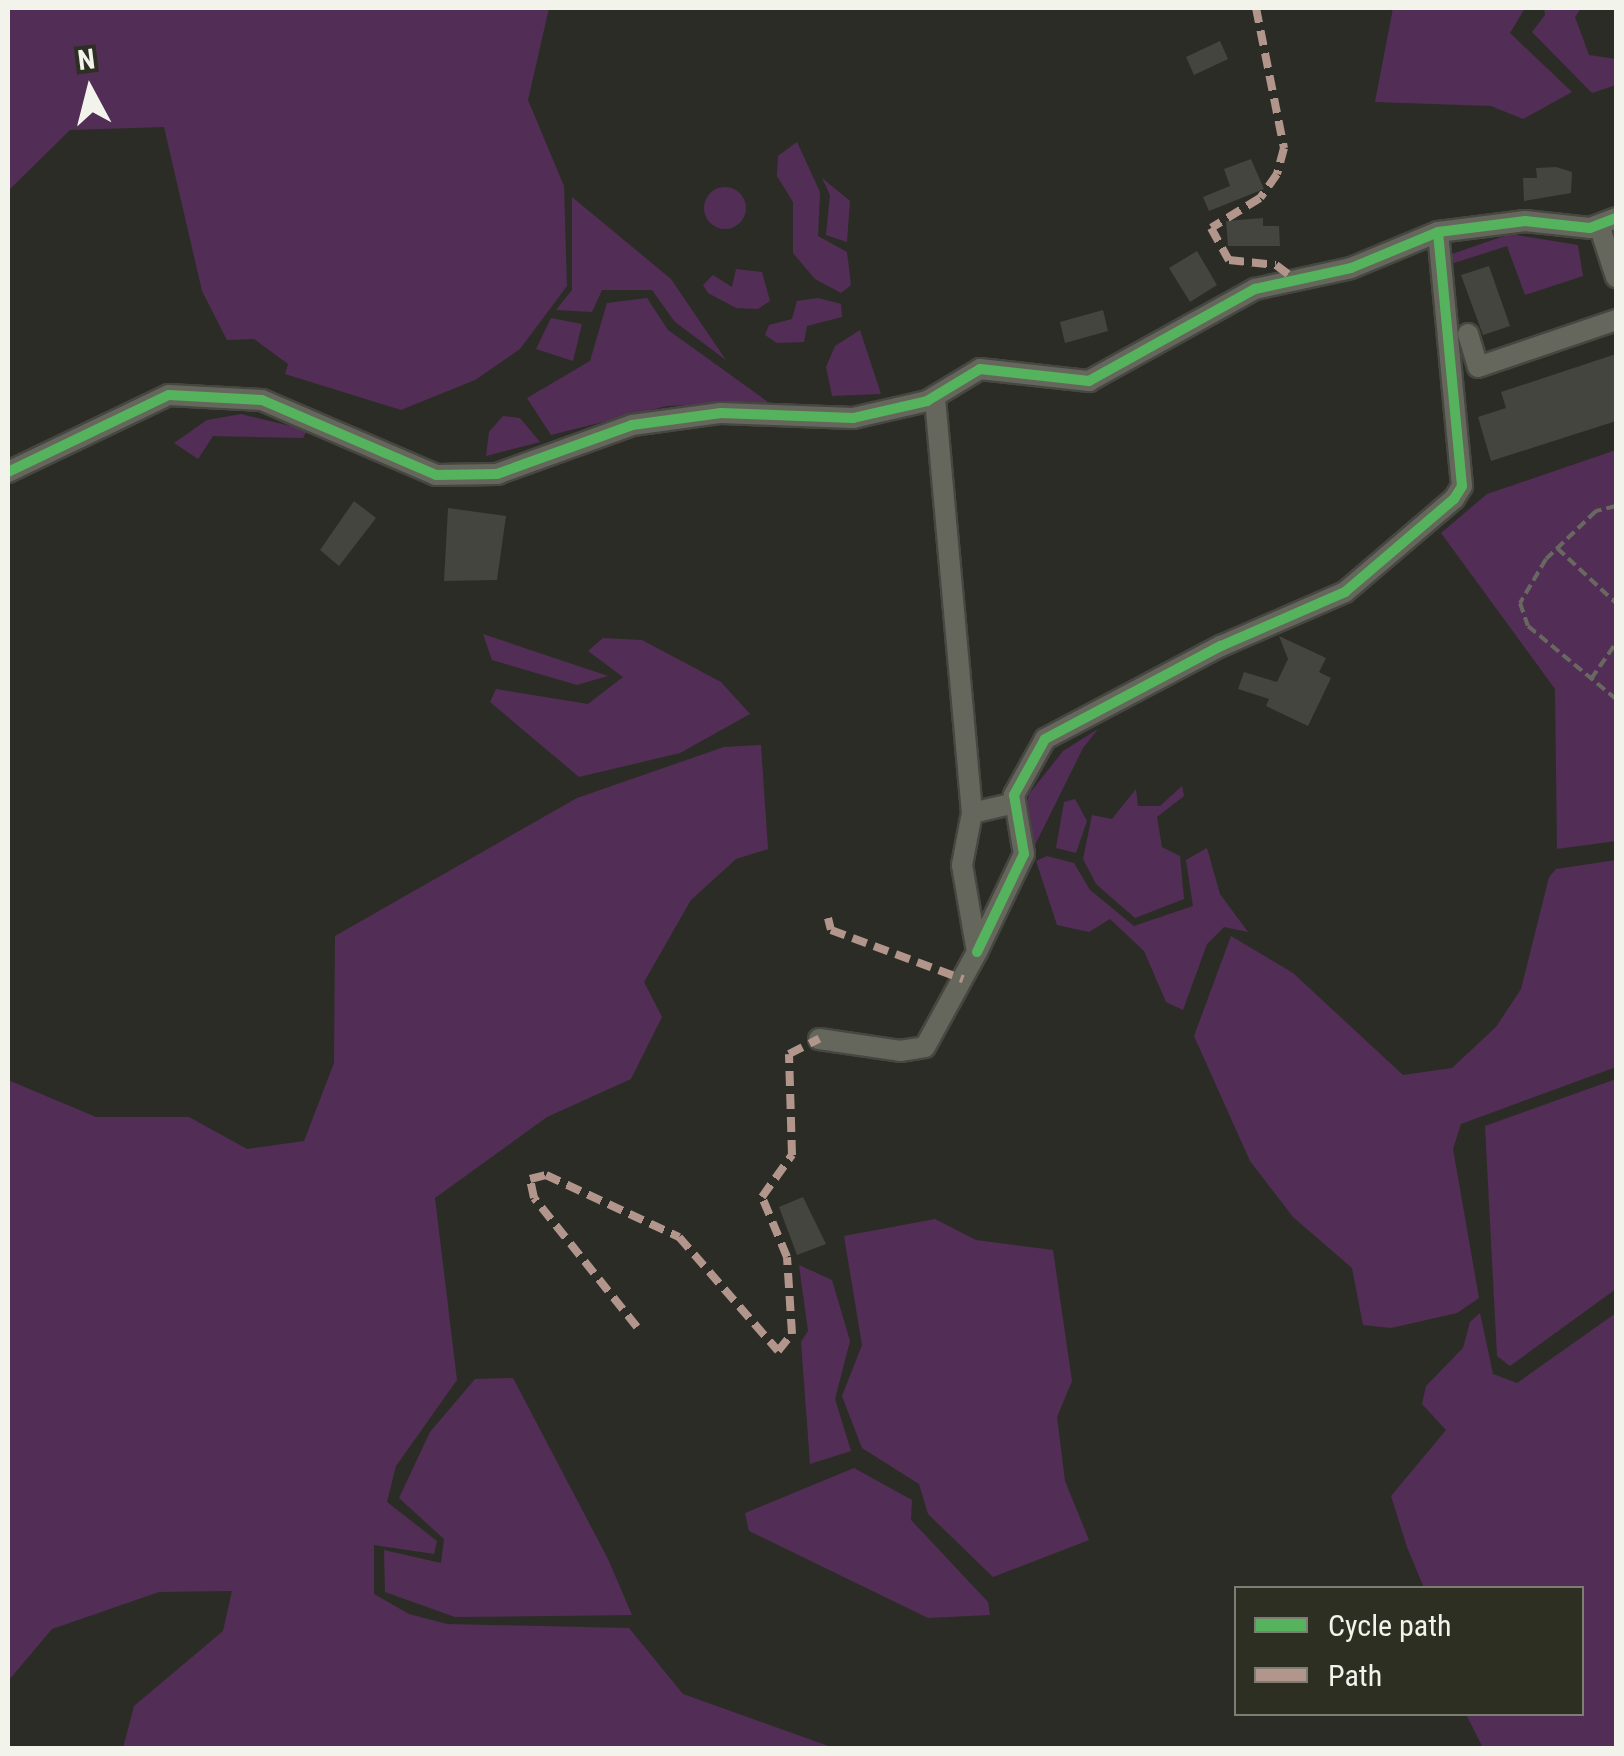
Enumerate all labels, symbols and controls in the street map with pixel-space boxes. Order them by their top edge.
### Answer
north arrow [40,40,140,140]
text: N [76,42,97,77]
legend [1234,1586,1584,1716]
text: Cycle path [1328,1608,1452,1643]
text: Path [1328,1658,1382,1693]

